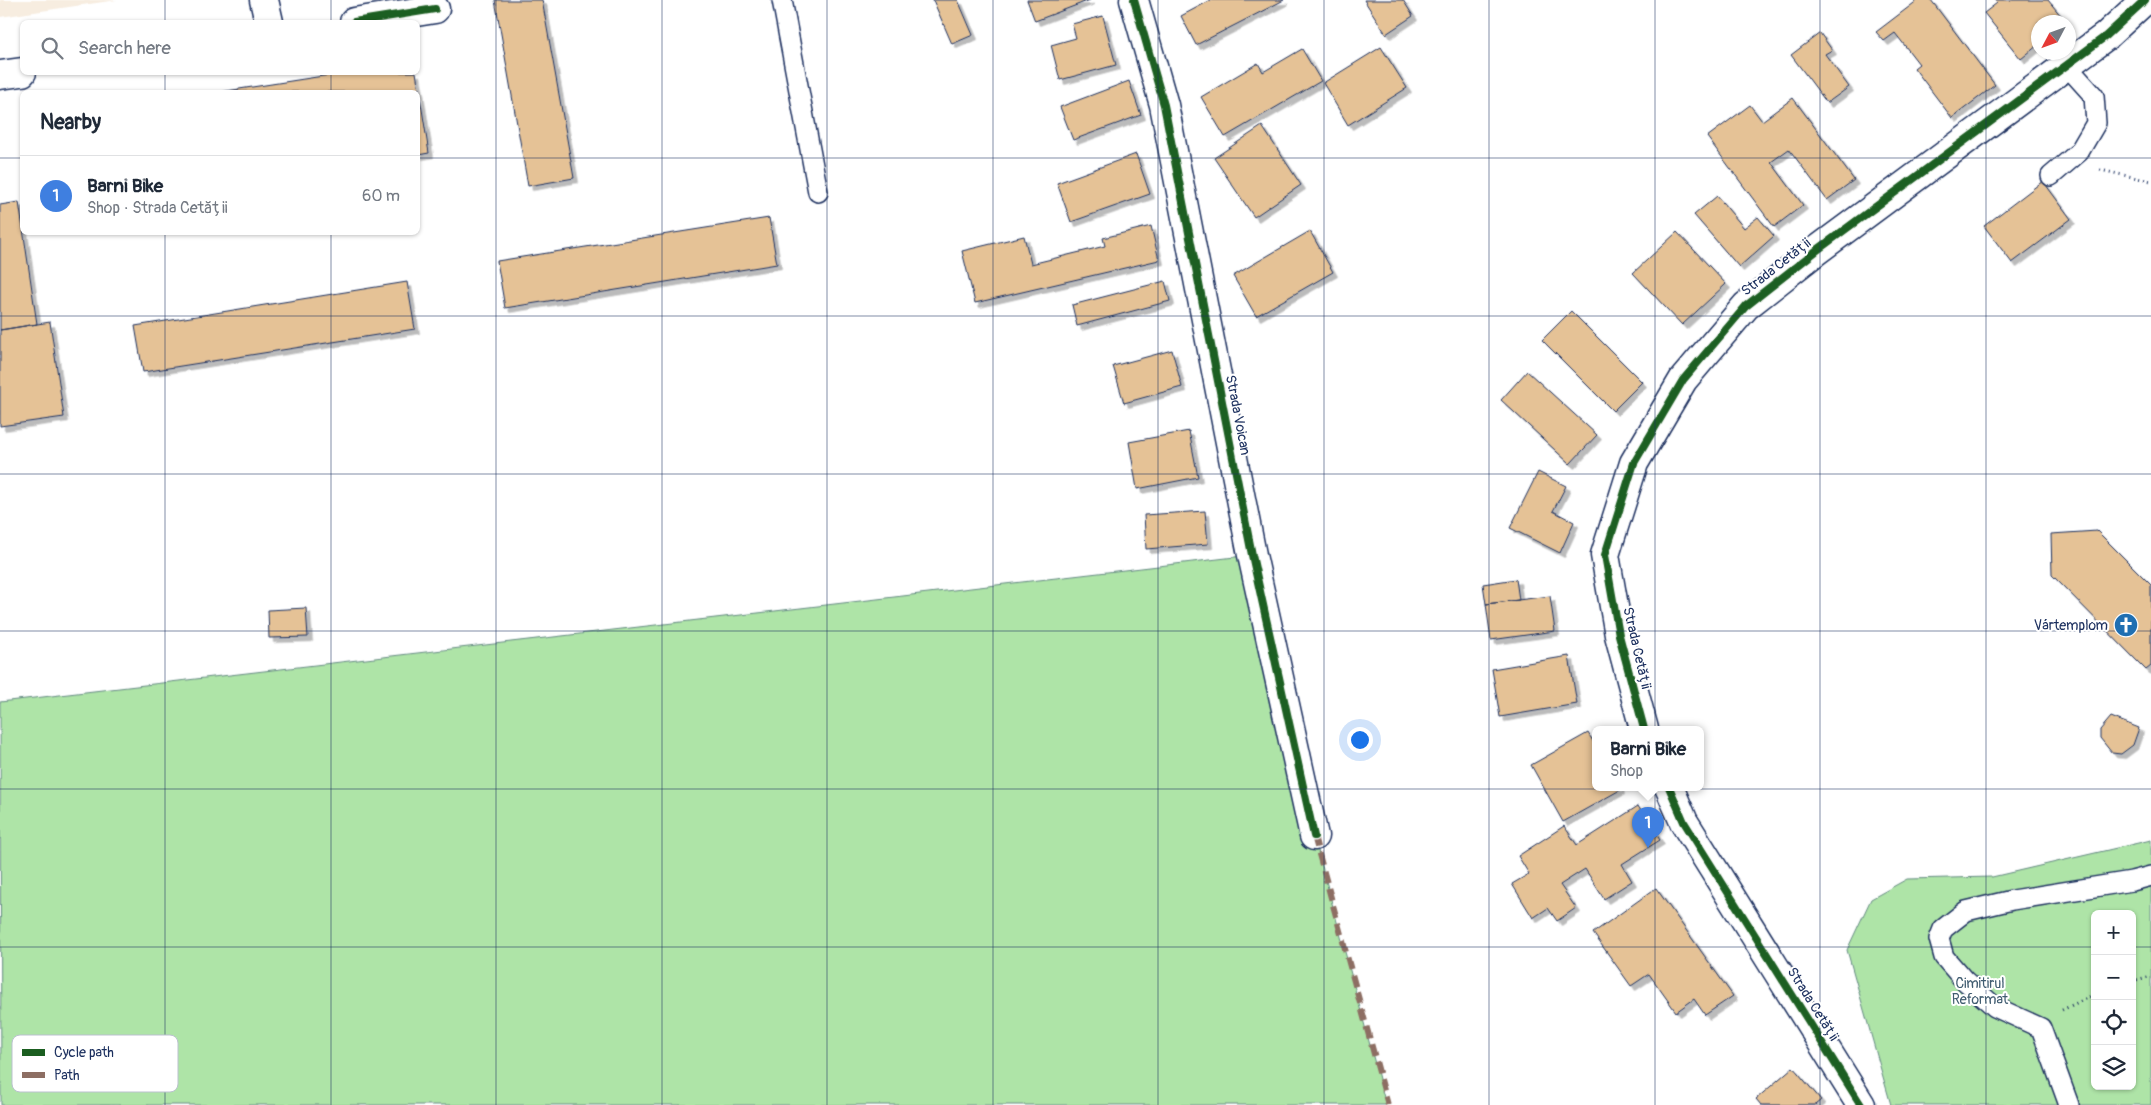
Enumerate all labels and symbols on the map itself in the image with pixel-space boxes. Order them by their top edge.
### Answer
north arrow [2031,15,2076,60]
street label: Strada Cetății [1738,234,1815,299]
street label: Strada Voican [1222,373,1254,457]
street label: Strada Cetății [1619,605,1655,691]
church icon: Vártemplom [2113,612,2139,638]
place label: Vártemplom [2034,617,2108,634]
your location [1347,727,1373,753]
pin: 1 [1632,807,1664,848]
street label: Strada Cetății [1784,964,1843,1044]
park label: Cimitirul Reformat [1952,975,2009,1008]
legend [12,1035,178,1092]
text: Cycle path [54,1044,114,1061]
text: Path [54,1067,79,1084]

